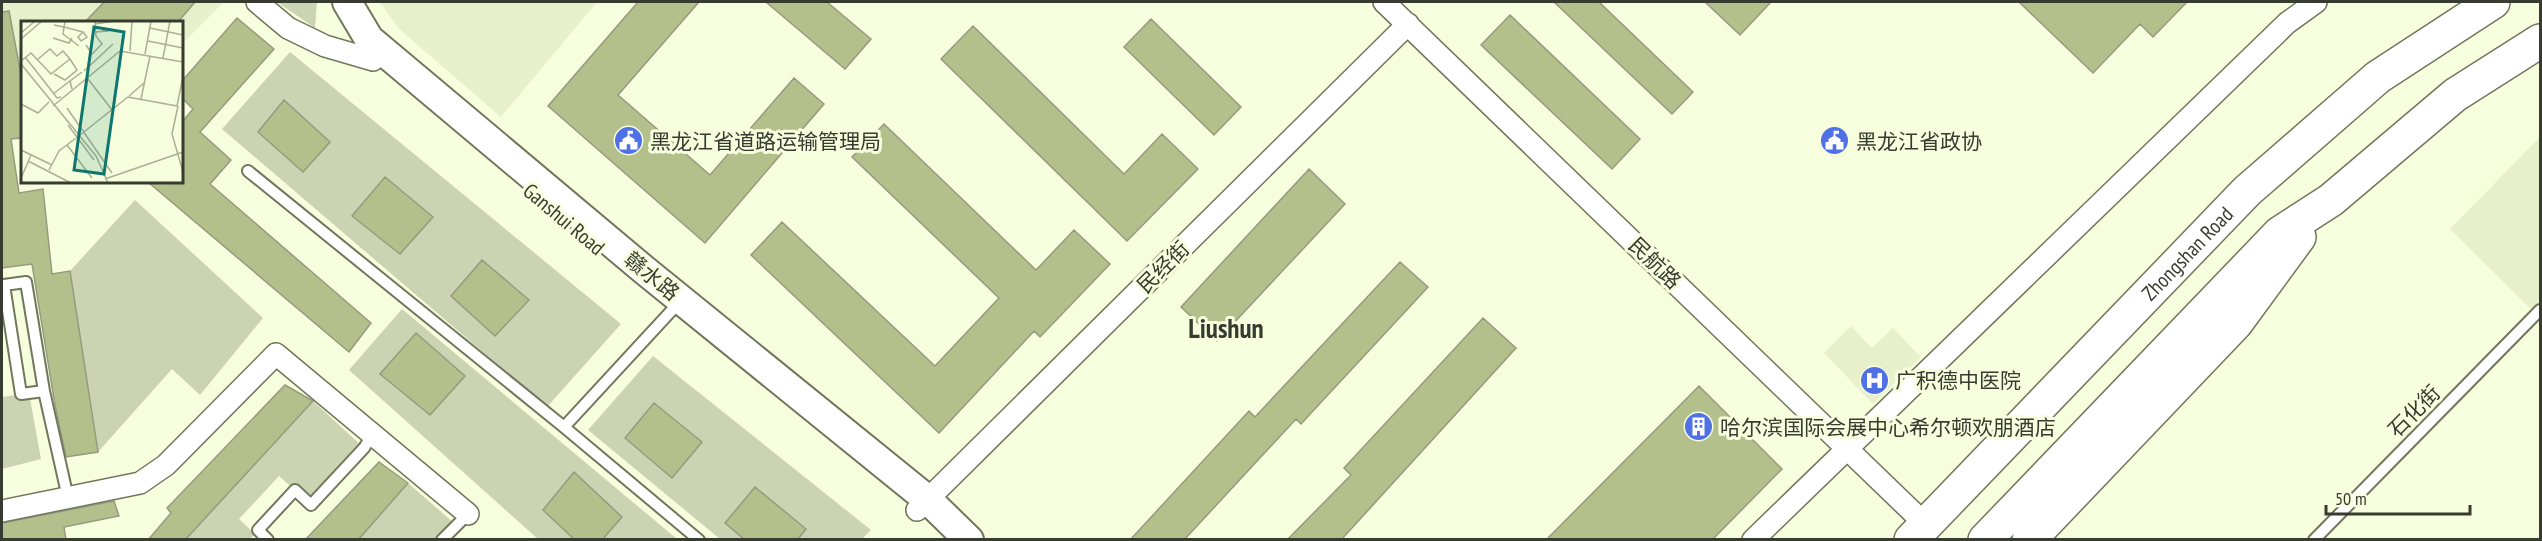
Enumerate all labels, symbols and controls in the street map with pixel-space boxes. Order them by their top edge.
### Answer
inset map [21,21,183,183]
public building icon: 黑龙江省道路运输管理局 [613,125,645,157]
public building icon: 黑龙江省政协 [1819,125,1851,157]
place label: 黑龙江省道路运输管理局 [650,128,881,155]
place label: 黑龙江省政协 [1856,128,1982,155]
street label: Ganshui Road [518,177,610,261]
street label: Zhongshan Road [2136,201,2238,306]
street label: 民航路 [1623,231,1687,295]
street label: 民经街 [1131,235,1195,299]
street label: 赣水路 [619,246,685,306]
district label: Liushun [1188,311,1264,345]
hospital icon: 广积德中医院 [1858,364,1890,396]
place label: 广积德中医院 [1895,367,2021,394]
street label: 石化街 [2382,379,2446,443]
building icon: 哈尔滨国际会展中心希尔顿欢朋酒店 [1683,411,1715,443]
place label: 哈尔滨国际会展中心希尔顿欢朋酒店 [1720,414,2056,441]
scale bar [2326,478,2470,516]
text: 50 m [2335,487,2367,510]

